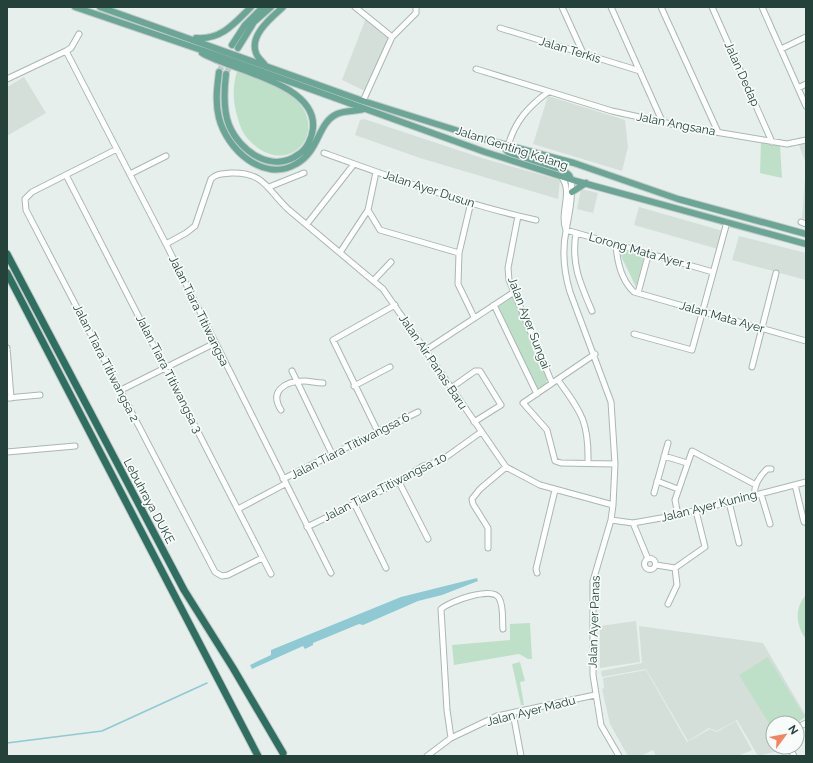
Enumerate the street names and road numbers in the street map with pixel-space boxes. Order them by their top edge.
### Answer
street label: Jalan Terkis [537,34,603,66]
street label: Jalan Dedap [722,40,762,108]
street label: Jalan Angsana [635,109,717,139]
street label: Jalan Genting Kelang [454,123,570,173]
street label: Jalan Ayer Dusun [381,168,477,210]
street label: Lorong Mata Ayer 1 [587,230,693,272]
street label: Jalan Tiara Titiwangsa [166,254,232,368]
street label: Jalan Ayer Sungai [505,275,553,371]
street label: Jalan Mata Ayer [678,298,767,336]
street label: Jalan Tiara Titiwangsa 2 [70,302,142,424]
street label: Jalan Air Panas Baru [396,312,470,412]
street label: Jalan Tiara Titiwangsa 3 [133,313,205,435]
street label: Jalan Tiara Titiwangsa 6 [288,410,412,482]
street label: Jalan Tiara Titiwangsa 10 [321,450,449,524]
street label: Lebuhraya DUKE [121,456,177,546]
street label: Jalan Ayer Kuning [660,487,758,525]
street label: Jalan Ayer Panas [585,575,603,669]
street label: Jalan Ayer Madu [485,693,577,729]

